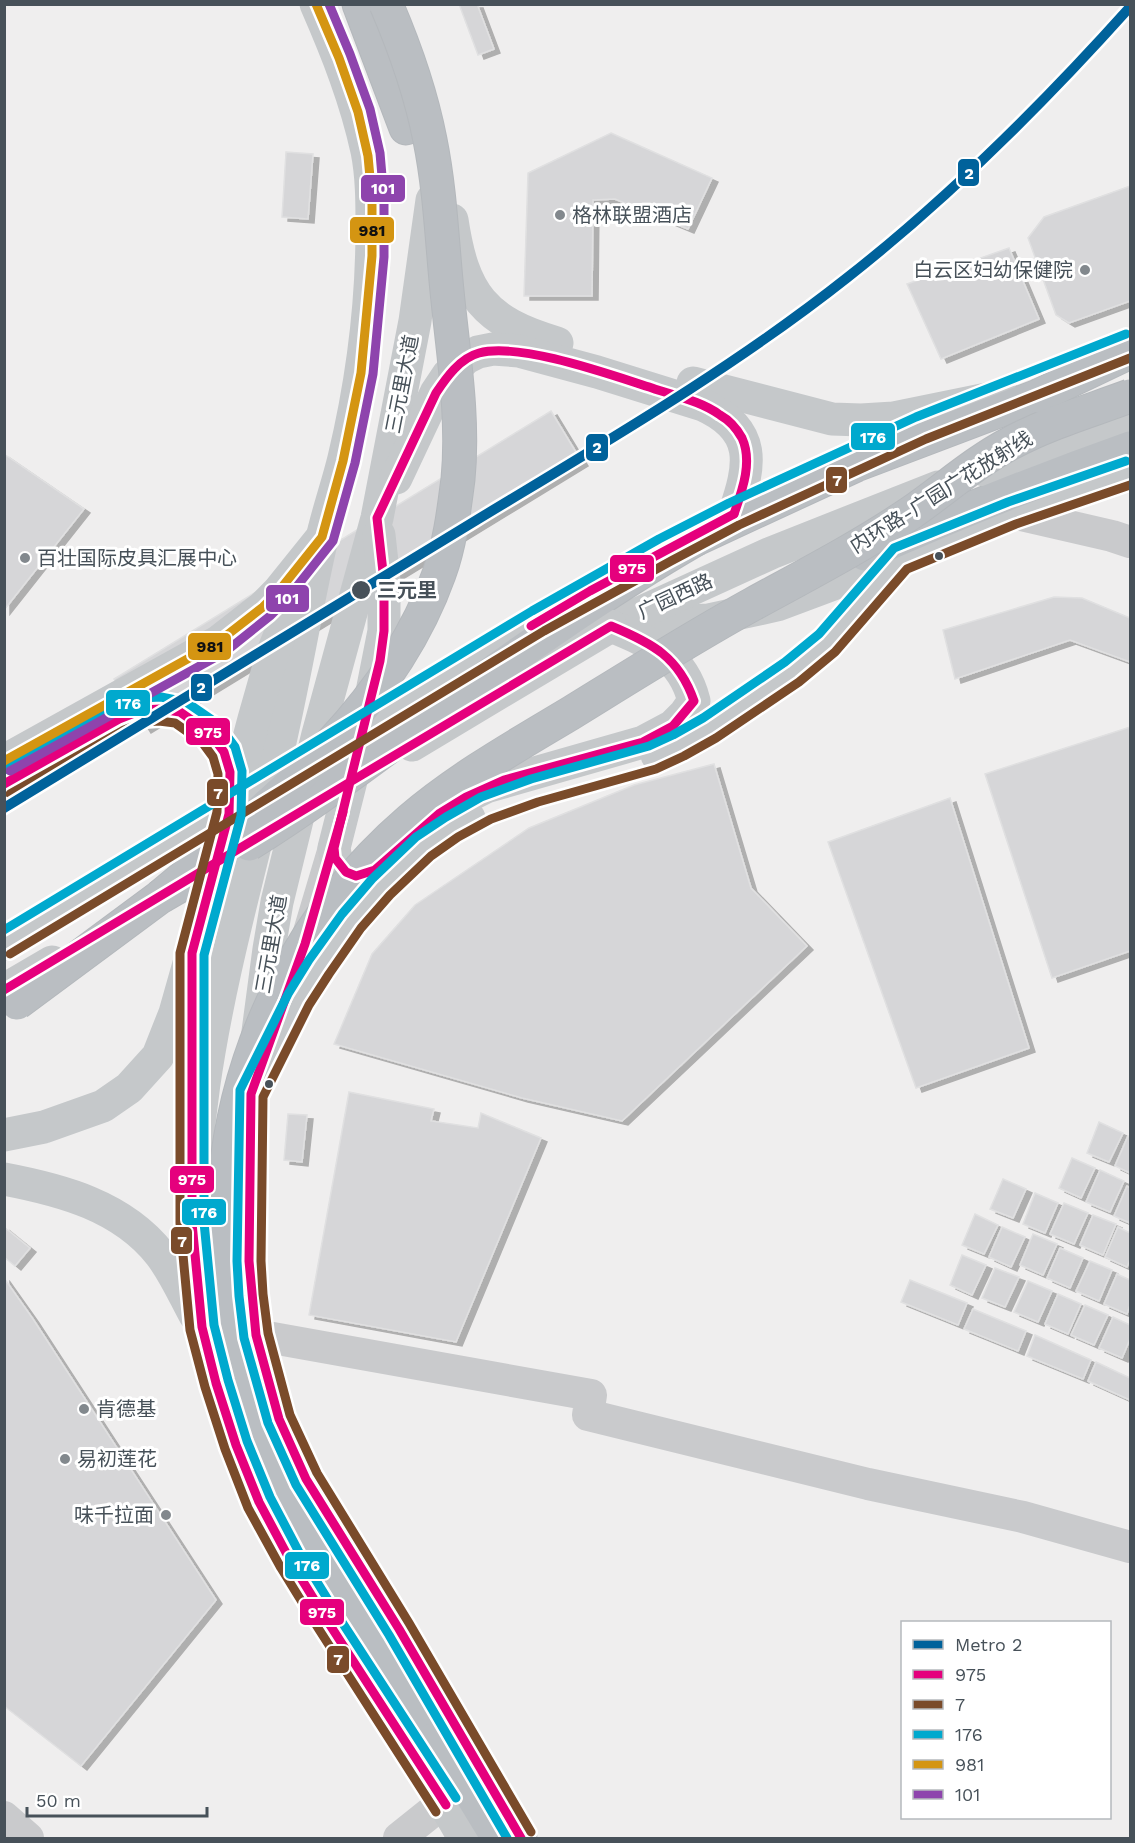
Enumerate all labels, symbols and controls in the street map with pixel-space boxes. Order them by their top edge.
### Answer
line badge: 2 [957,158,980,187]
text: 2 [964,164,974,183]
line badge: 101 [360,174,406,203]
text: 101 [371,179,395,198]
place label: 格林联盟酒店 [572,203,692,227]
marker: 格林联盟酒店 [553,208,567,222]
line badge: 981 [349,216,395,244]
text: 981 [359,221,385,240]
place label: 白云区妇幼保健院 [913,258,1073,282]
marker: 白云区妇幼保健院 [1078,263,1092,277]
street label: 三元里大道 [381,333,423,435]
line badge: 176 [850,422,896,451]
street label: 内环路-广园广花放射线 [846,426,1036,558]
text: 176 [860,428,886,447]
line badge: 2 [585,433,609,462]
text: 2 [592,438,602,457]
line badge: 7 [825,466,848,494]
text: 7 [832,471,842,490]
place label: 百壮国际皮具汇展中心 [37,546,237,570]
unlabelled marker [933,550,945,562]
marker: 百壮国际皮具汇展中心 [18,551,32,565]
line badge: 975 [609,554,655,583]
text: 975 [618,559,646,578]
street label: 广园西路 [634,568,716,624]
place label: 三元里 [377,578,437,602]
marker: 三元里 [350,579,372,601]
line badge: 101 [265,584,310,613]
text: 101 [275,589,299,608]
line badge: 981 [187,632,232,661]
text: 981 [197,637,223,656]
line badge: 2 [190,673,213,702]
text: 2 [196,678,206,697]
line badge: 176 [105,689,151,717]
text: 176 [115,694,141,713]
line badge: 975 [185,717,231,746]
text: 975 [194,723,222,742]
line badge: 7 [206,778,229,807]
text: 7 [213,784,223,803]
street label: 三元里大道 [250,893,292,995]
unlabelled marker [263,1078,275,1090]
line badge: 975 [169,1165,215,1194]
text: 975 [178,1170,206,1189]
line badge: 176 [181,1198,227,1226]
text: 176 [191,1203,217,1222]
line badge: 7 [170,1226,193,1255]
text: 7 [177,1232,187,1251]
place label: 肯德基 [96,1397,156,1421]
marker: 肯德基 [77,1402,91,1416]
place label: 易初莲花 [77,1447,157,1471]
marker: 易初莲花 [58,1452,72,1466]
place label: 味千拉面 [74,1503,154,1527]
marker: 味千拉面 [159,1508,173,1522]
line badge: 176 [284,1551,330,1580]
text: 176 [294,1556,320,1575]
line badge: 975 [299,1598,345,1626]
text: 975 [308,1603,336,1622]
legend [901,1621,1111,1819]
text: Metro 2 [955,1634,1022,1655]
line badge: 7 [326,1645,350,1674]
text: 7 [333,1650,343,1669]
text: 975 [955,1664,986,1685]
text: 7 [955,1694,965,1715]
text: 176 [955,1724,983,1745]
text: 981 [955,1754,984,1775]
scale bar [27,1780,207,1818]
text: 101 [955,1784,980,1805]
text: 50 m [36,1790,81,1811]

